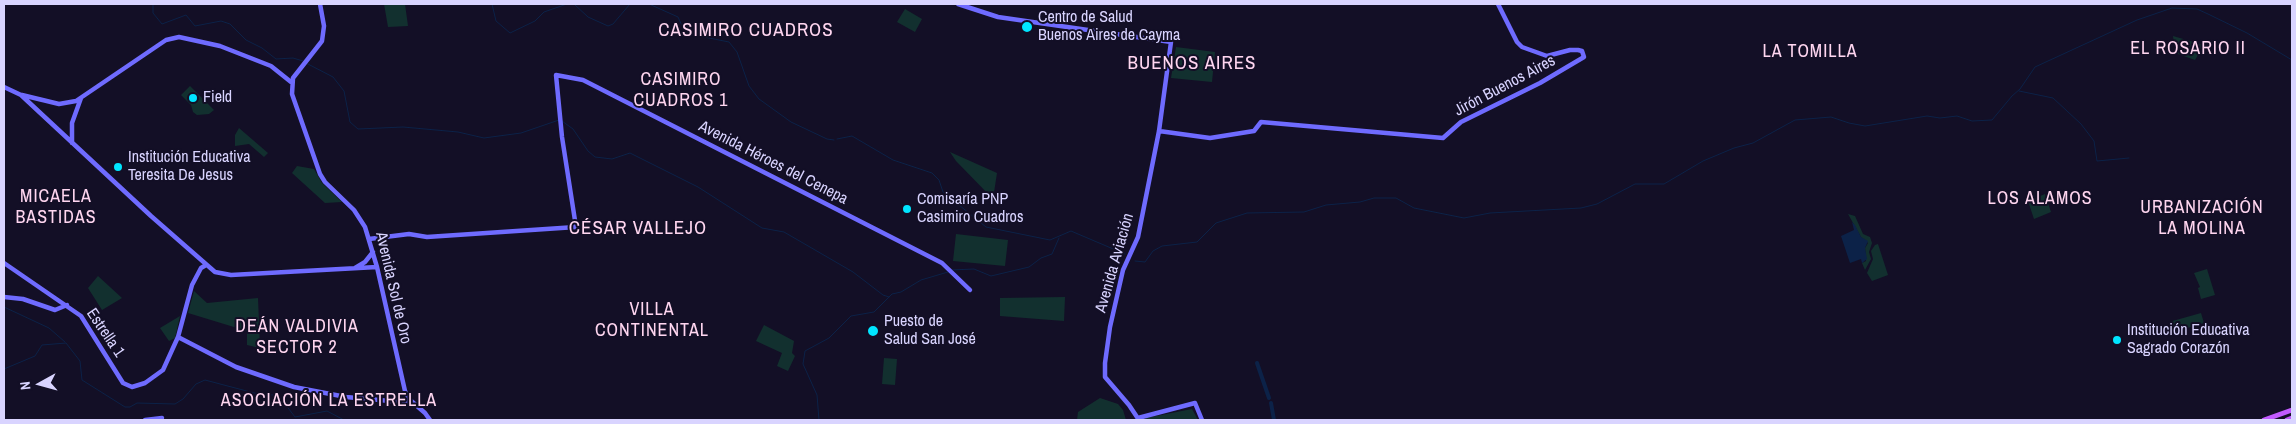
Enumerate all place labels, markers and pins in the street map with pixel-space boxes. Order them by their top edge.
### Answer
place label: Centro de Salud Buenos Aires de Cayma [1038,8,1180,46]
marker: Centro de Salud Buenos Aires de Cayma [1020,20,1034,34]
place label: Field [203,88,232,108]
marker: Field [187,92,199,104]
place label: Institución Educativa Teresita De Jesus [128,148,251,186]
marker: Institución Educativa Teresita De Jesus [112,161,124,173]
place label: Comisaría PNP Casimiro Cuadros [917,190,1023,228]
marker: Comisaría PNP Casimiro Cuadros [901,203,913,215]
place label: Puesto de Salud San José [884,312,976,350]
place label: Institución Educativa Sagrado Corazón [2127,321,2250,359]
marker: Puesto de Salud San José [866,324,880,338]
marker: Institución Educativa Sagrado Corazón [2111,334,2123,346]

